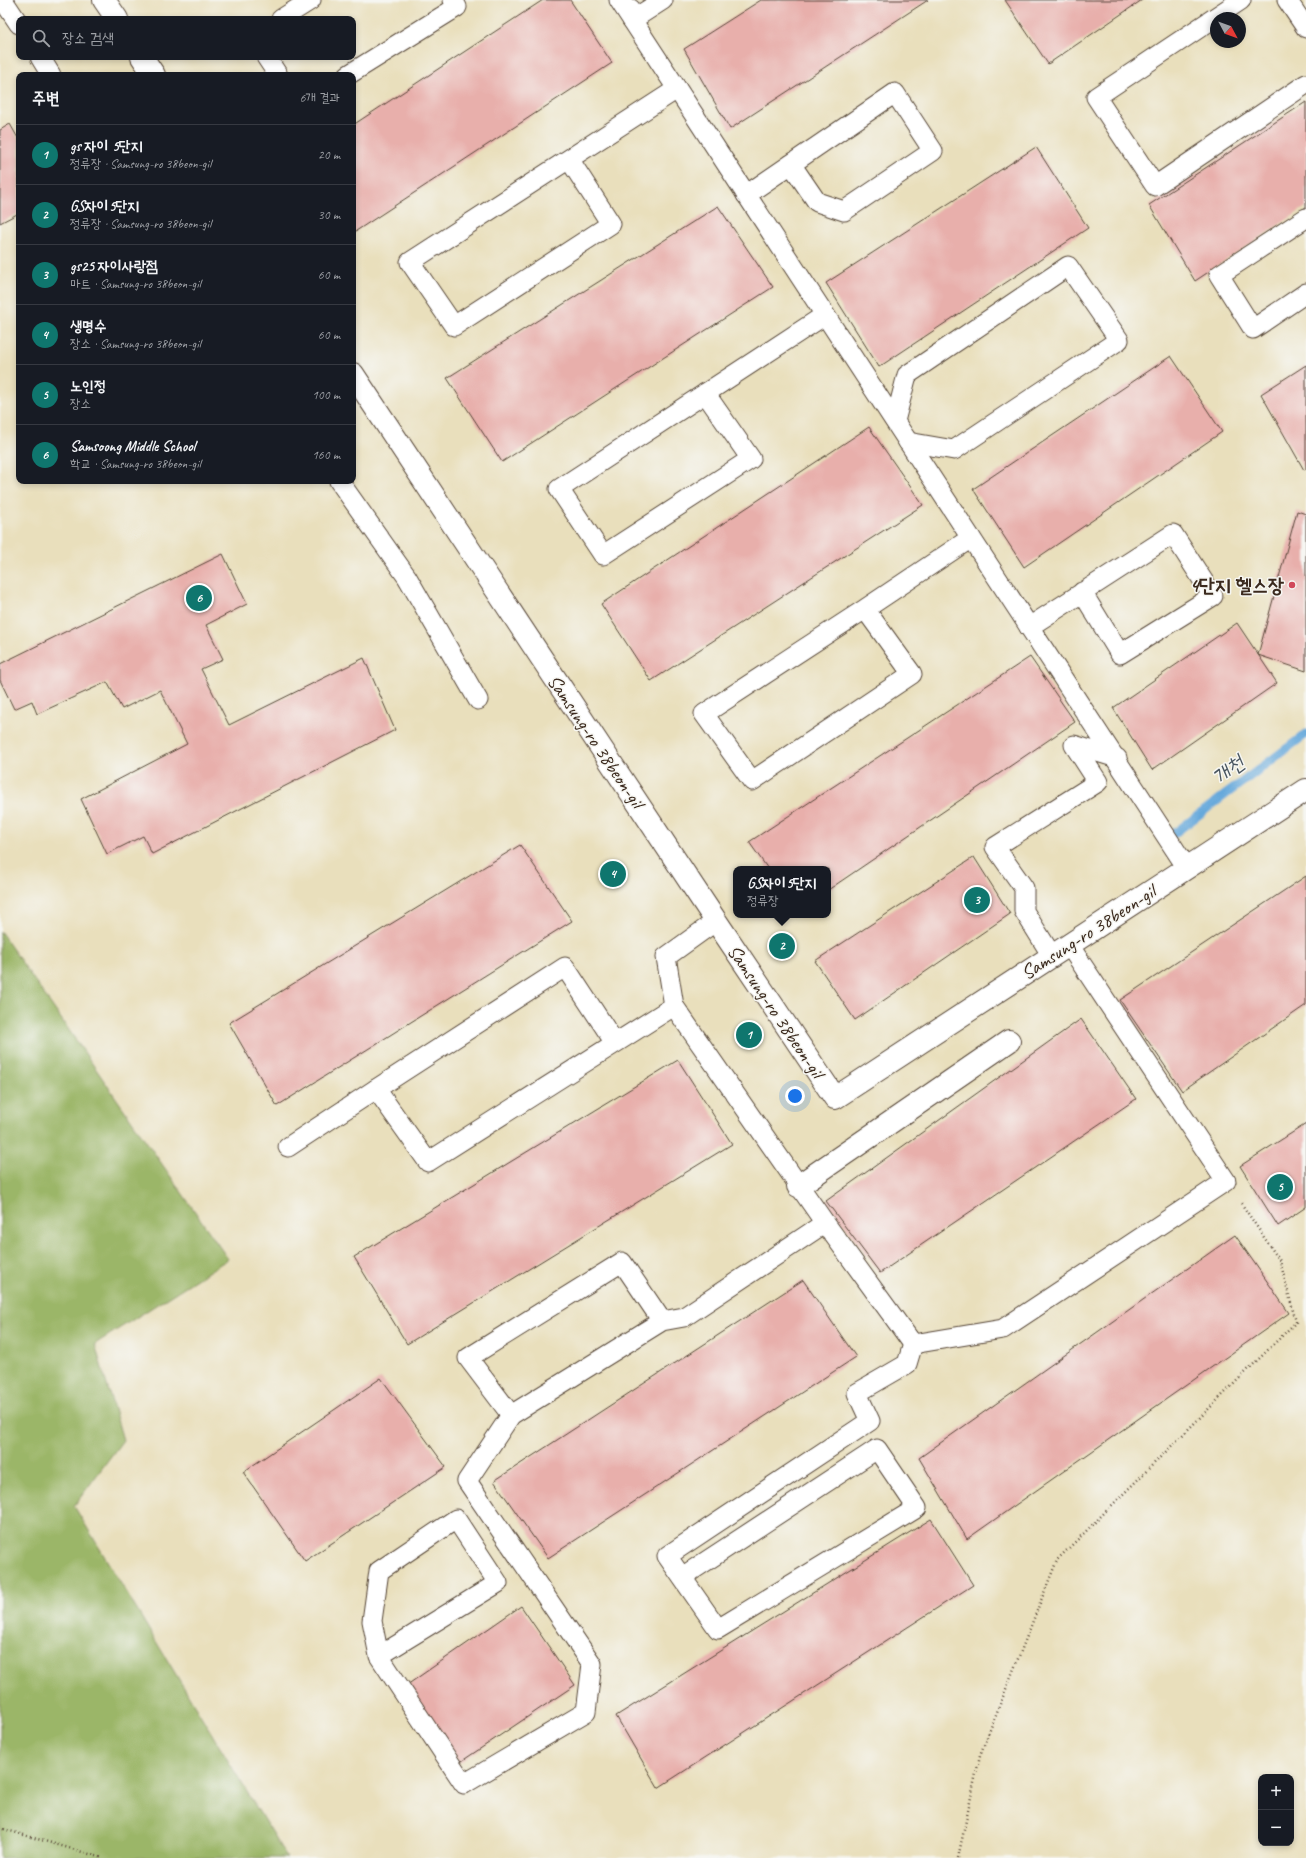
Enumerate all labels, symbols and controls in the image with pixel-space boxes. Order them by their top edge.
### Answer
north arrow [1210,12,1246,48]
search box [16,16,356,60]
icon: search [30,27,52,49]
text: 장소 검색 [62,29,114,48]
text: 주변 [32,88,59,109]
text: 6개 결과 [300,90,340,106]
text: gs 자이 5단지 [70,137,143,156]
text: 1 [42,147,48,163]
text: 20 m [318,147,340,163]
text: 정류장 · Samsung-ro 38beon-gil [70,156,211,172]
text: GS자이5단지 [70,197,139,216]
text: 2 [42,207,48,223]
text: 30 m [318,207,340,223]
text: 정류장 · Samsung-ro 38beon-gil [70,216,211,232]
text: gs25 자이사랑점 [70,257,158,276]
text: 3 [42,267,48,283]
text: 60 m [318,267,340,283]
text: 마트 · Samsung-ro 38beon-gil [70,276,201,292]
text: 생명수 [70,317,106,336]
text: 4 [42,327,48,343]
text: 60 m [318,327,340,343]
text: 장소 · Samsung-ro 38beon-gil [70,336,201,352]
text: 노인정 [70,377,106,396]
text: 5 [42,387,48,403]
text: 100 m [312,387,340,403]
text: 장소 [70,396,91,412]
text: Samsoong Middle School [70,437,195,456]
text: 6 [42,447,48,463]
text: 160 m [312,447,340,463]
text: 학교 · Samsung-ro 38beon-gil [70,456,201,472]
place label: 4단지 헬스장 [1190,573,1284,598]
marker: 4단지 헬스장 [1287,580,1297,590]
pin: 6 [186,583,212,613]
street label: Samsung-ro 38beon-gil [542,670,651,816]
water label: 개천 [1207,748,1251,791]
pin: 4 [600,859,626,889]
popup [733,866,831,918]
text: GS자이5단지 [747,874,817,893]
street label: Samsung-ro 38beon-gil [1016,878,1163,985]
pin: 3 [964,885,990,915]
text: 정류장 [747,893,779,909]
pin: 2 [769,931,795,961]
street label: Samsung-ro 38beon-gil [722,940,831,1086]
pin: 1 [736,1020,762,1050]
your location [785,1086,805,1106]
pin: 5 [1267,1172,1293,1202]
map controls [1258,1774,1294,1846]
button: + [1258,1774,1294,1810]
button: − [1258,1810,1294,1846]

